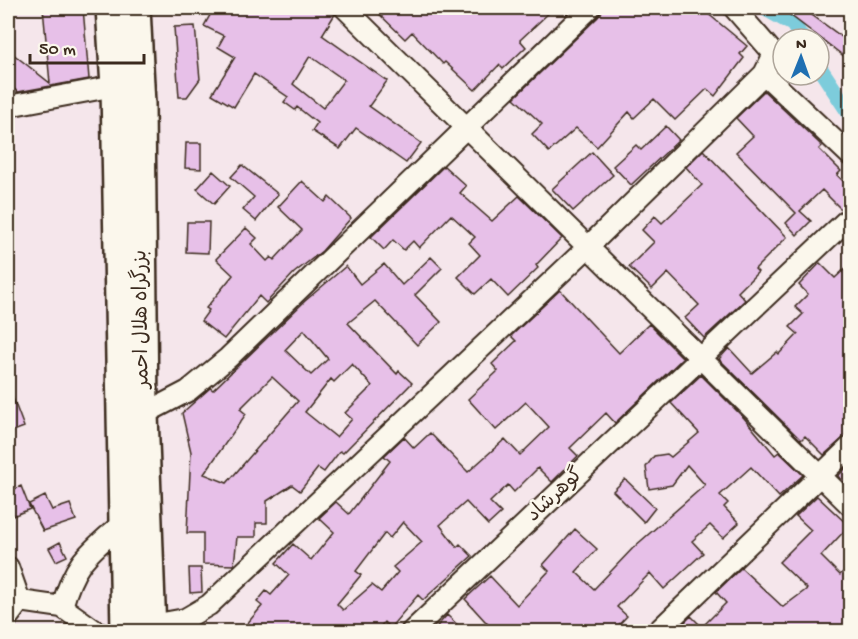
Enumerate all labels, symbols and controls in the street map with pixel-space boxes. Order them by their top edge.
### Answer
scale bar [30,27,144,65]
north arrow [771,27,831,87]
text: N [796,36,807,55]
text: 50 m [39,40,76,61]
street label: بزرگراه هلال احمر [127,250,156,390]
street label: گوهرشاد [521,462,589,528]

